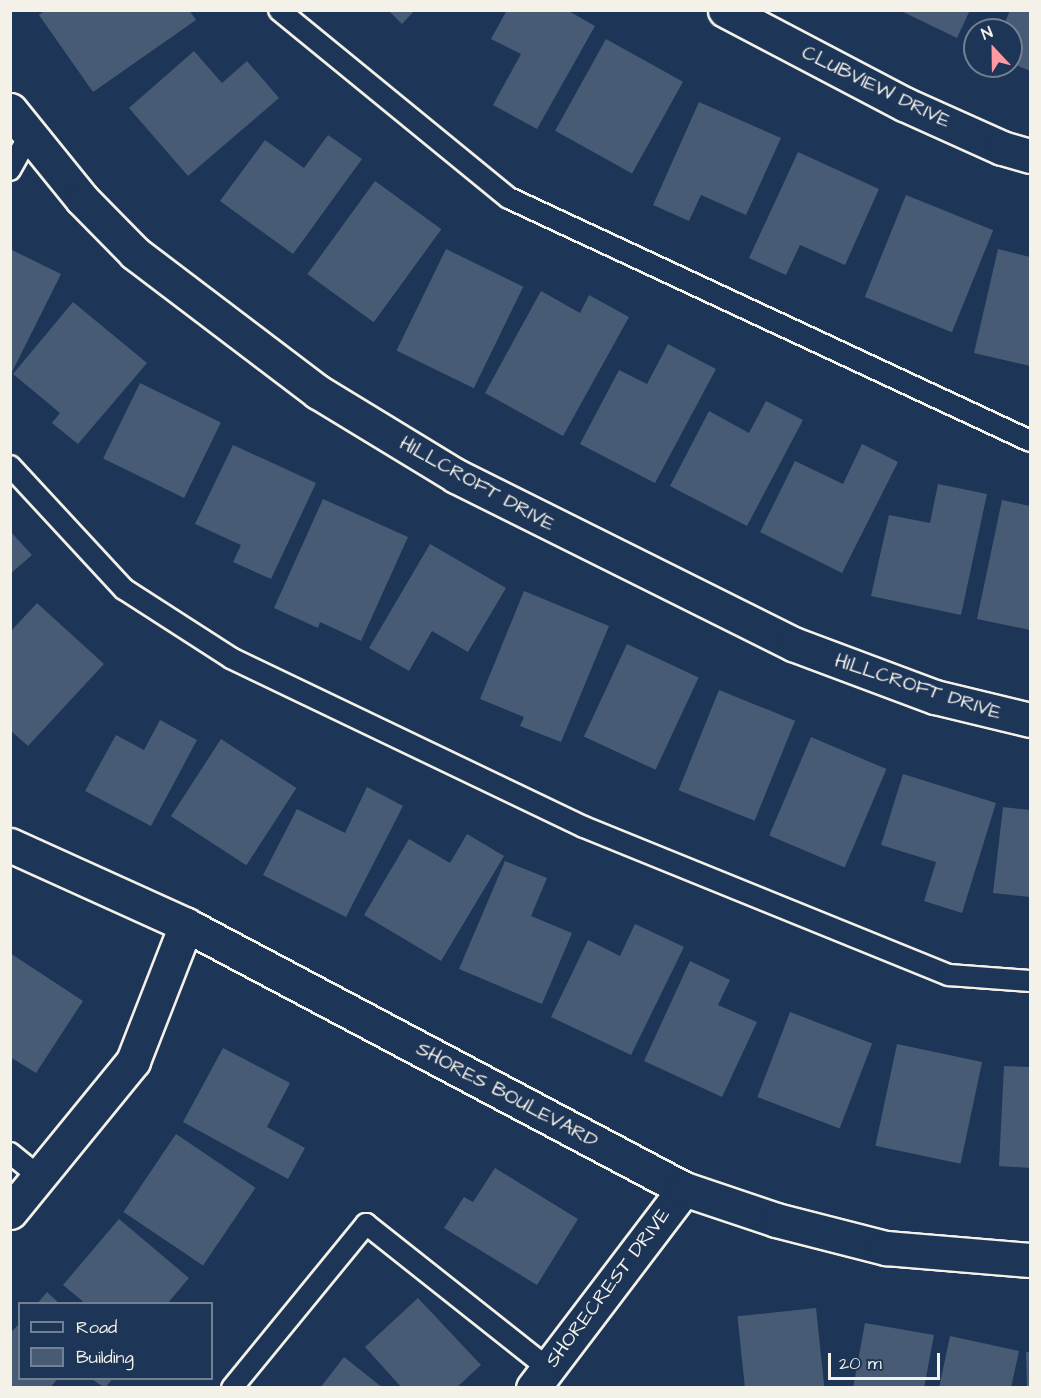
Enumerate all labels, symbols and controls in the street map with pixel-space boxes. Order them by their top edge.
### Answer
north arrow [963,18,1023,78]
text: N [978,21,996,45]
street label: CLUBVIEW DRIVE [798,41,954,133]
street label: HILLCROFT DRIVE [395,431,559,537]
street label: HILLCROFT DRIVE [832,649,1004,725]
street label: SHORES BOULEVARD [412,1037,602,1153]
street label: SHORECREST DRIVE [540,1204,676,1372]
legend [18,1302,213,1380]
text: Road [76,1315,117,1340]
scale bar [831,1341,944,1379]
text: Building [76,1345,134,1370]
text: 20 m [839,1351,882,1376]

